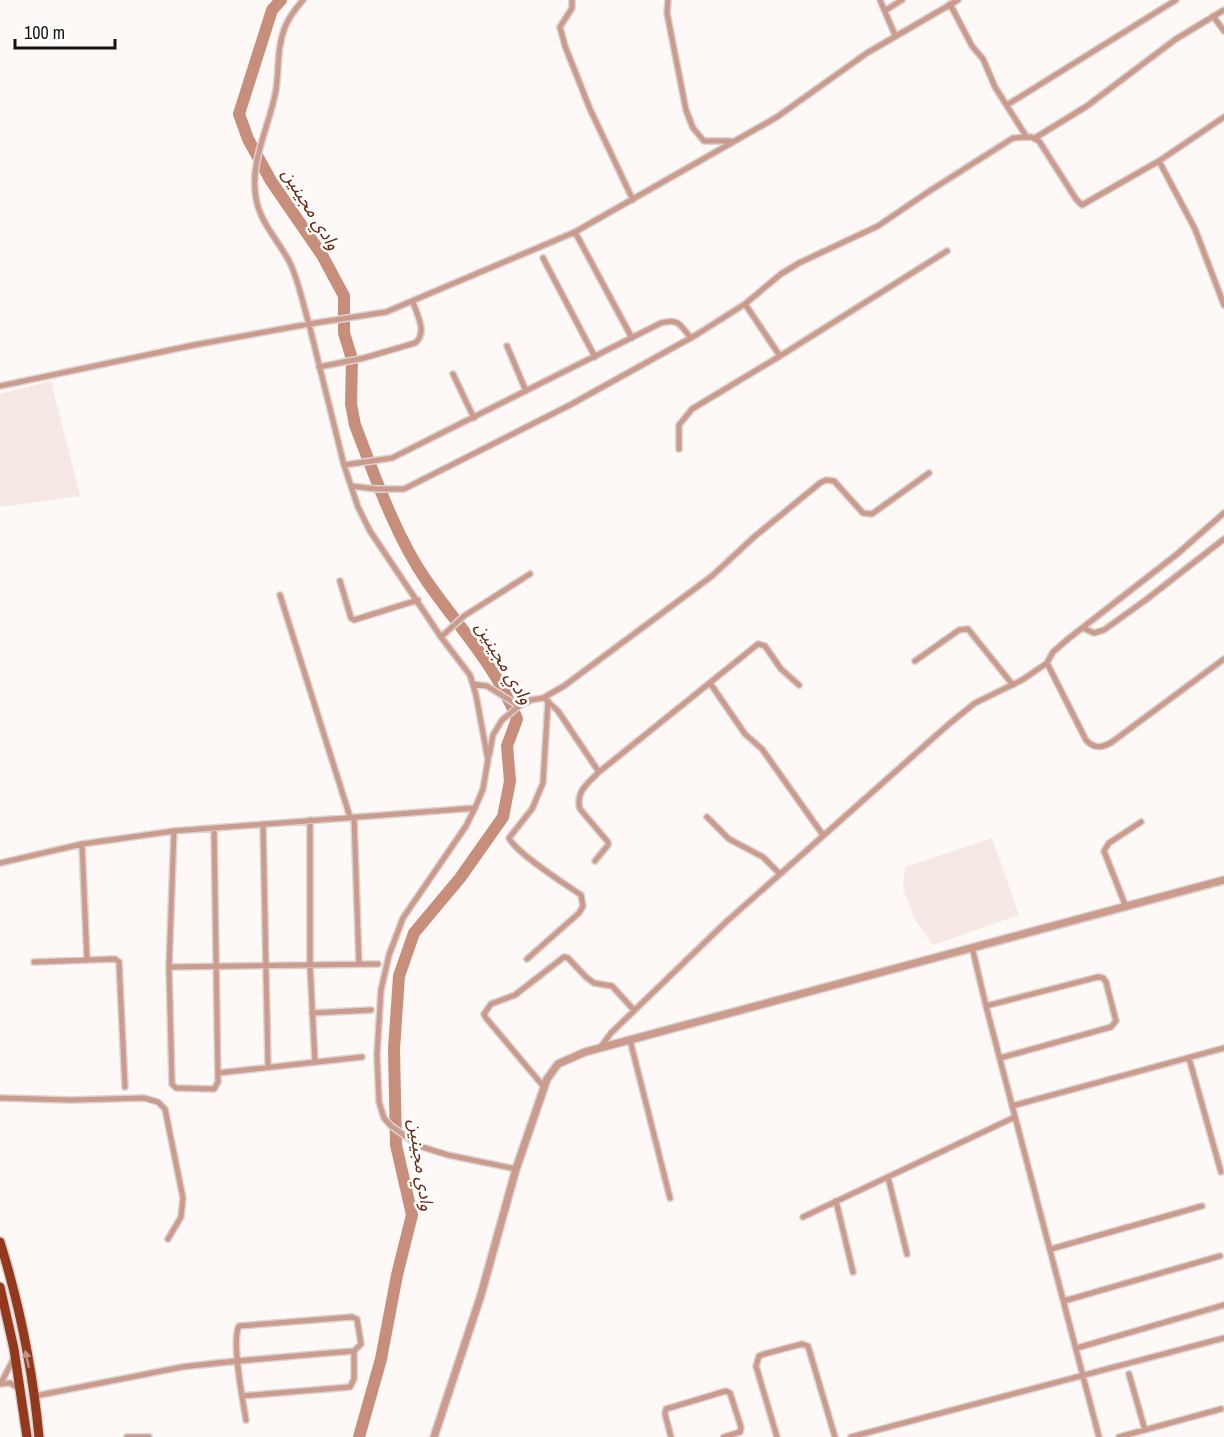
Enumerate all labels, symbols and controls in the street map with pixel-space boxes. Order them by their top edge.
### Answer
scale bar [15,12,116,50]
text: 100 m [24,20,65,45]
water label: وادي مجينين [275,163,346,256]
water label: وادي مجينين [468,617,539,710]
water label: وادي مجينين [401,1117,440,1213]
one-way arrow [22,1349,31,1368]

